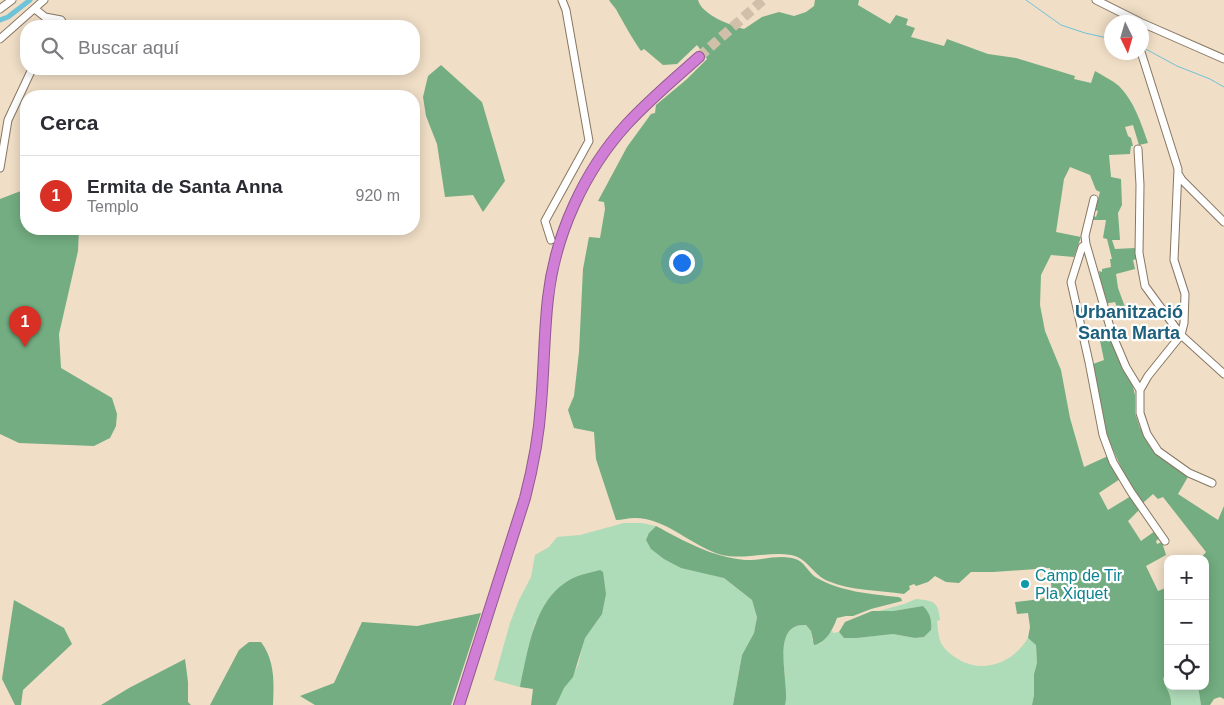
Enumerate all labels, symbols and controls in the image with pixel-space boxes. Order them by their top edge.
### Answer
north arrow [1104,15,1149,60]
search box [20,20,420,75]
icon: search [38,34,66,62]
text: Buscar aquí [78,37,179,58]
text: Cerca [40,111,98,134]
text: Ermita de Santa Anna [87,176,283,197]
text: 1 [52,187,60,204]
text: 920 m [356,187,400,204]
text: Templo [87,198,139,215]
your location [669,250,695,276]
district label: Urbanització Santa Marta [1075,302,1183,343]
pin: 1 [9,306,41,347]
map controls [1164,555,1209,690]
button: + [1164,555,1209,600]
place label: Camp de Tir Pla Xiquet [1035,567,1123,602]
marker: Camp de Tir Pla Xiquet [1019,578,1031,590]
button: − [1164,600,1209,645]
button: locate [1164,645,1209,690]

